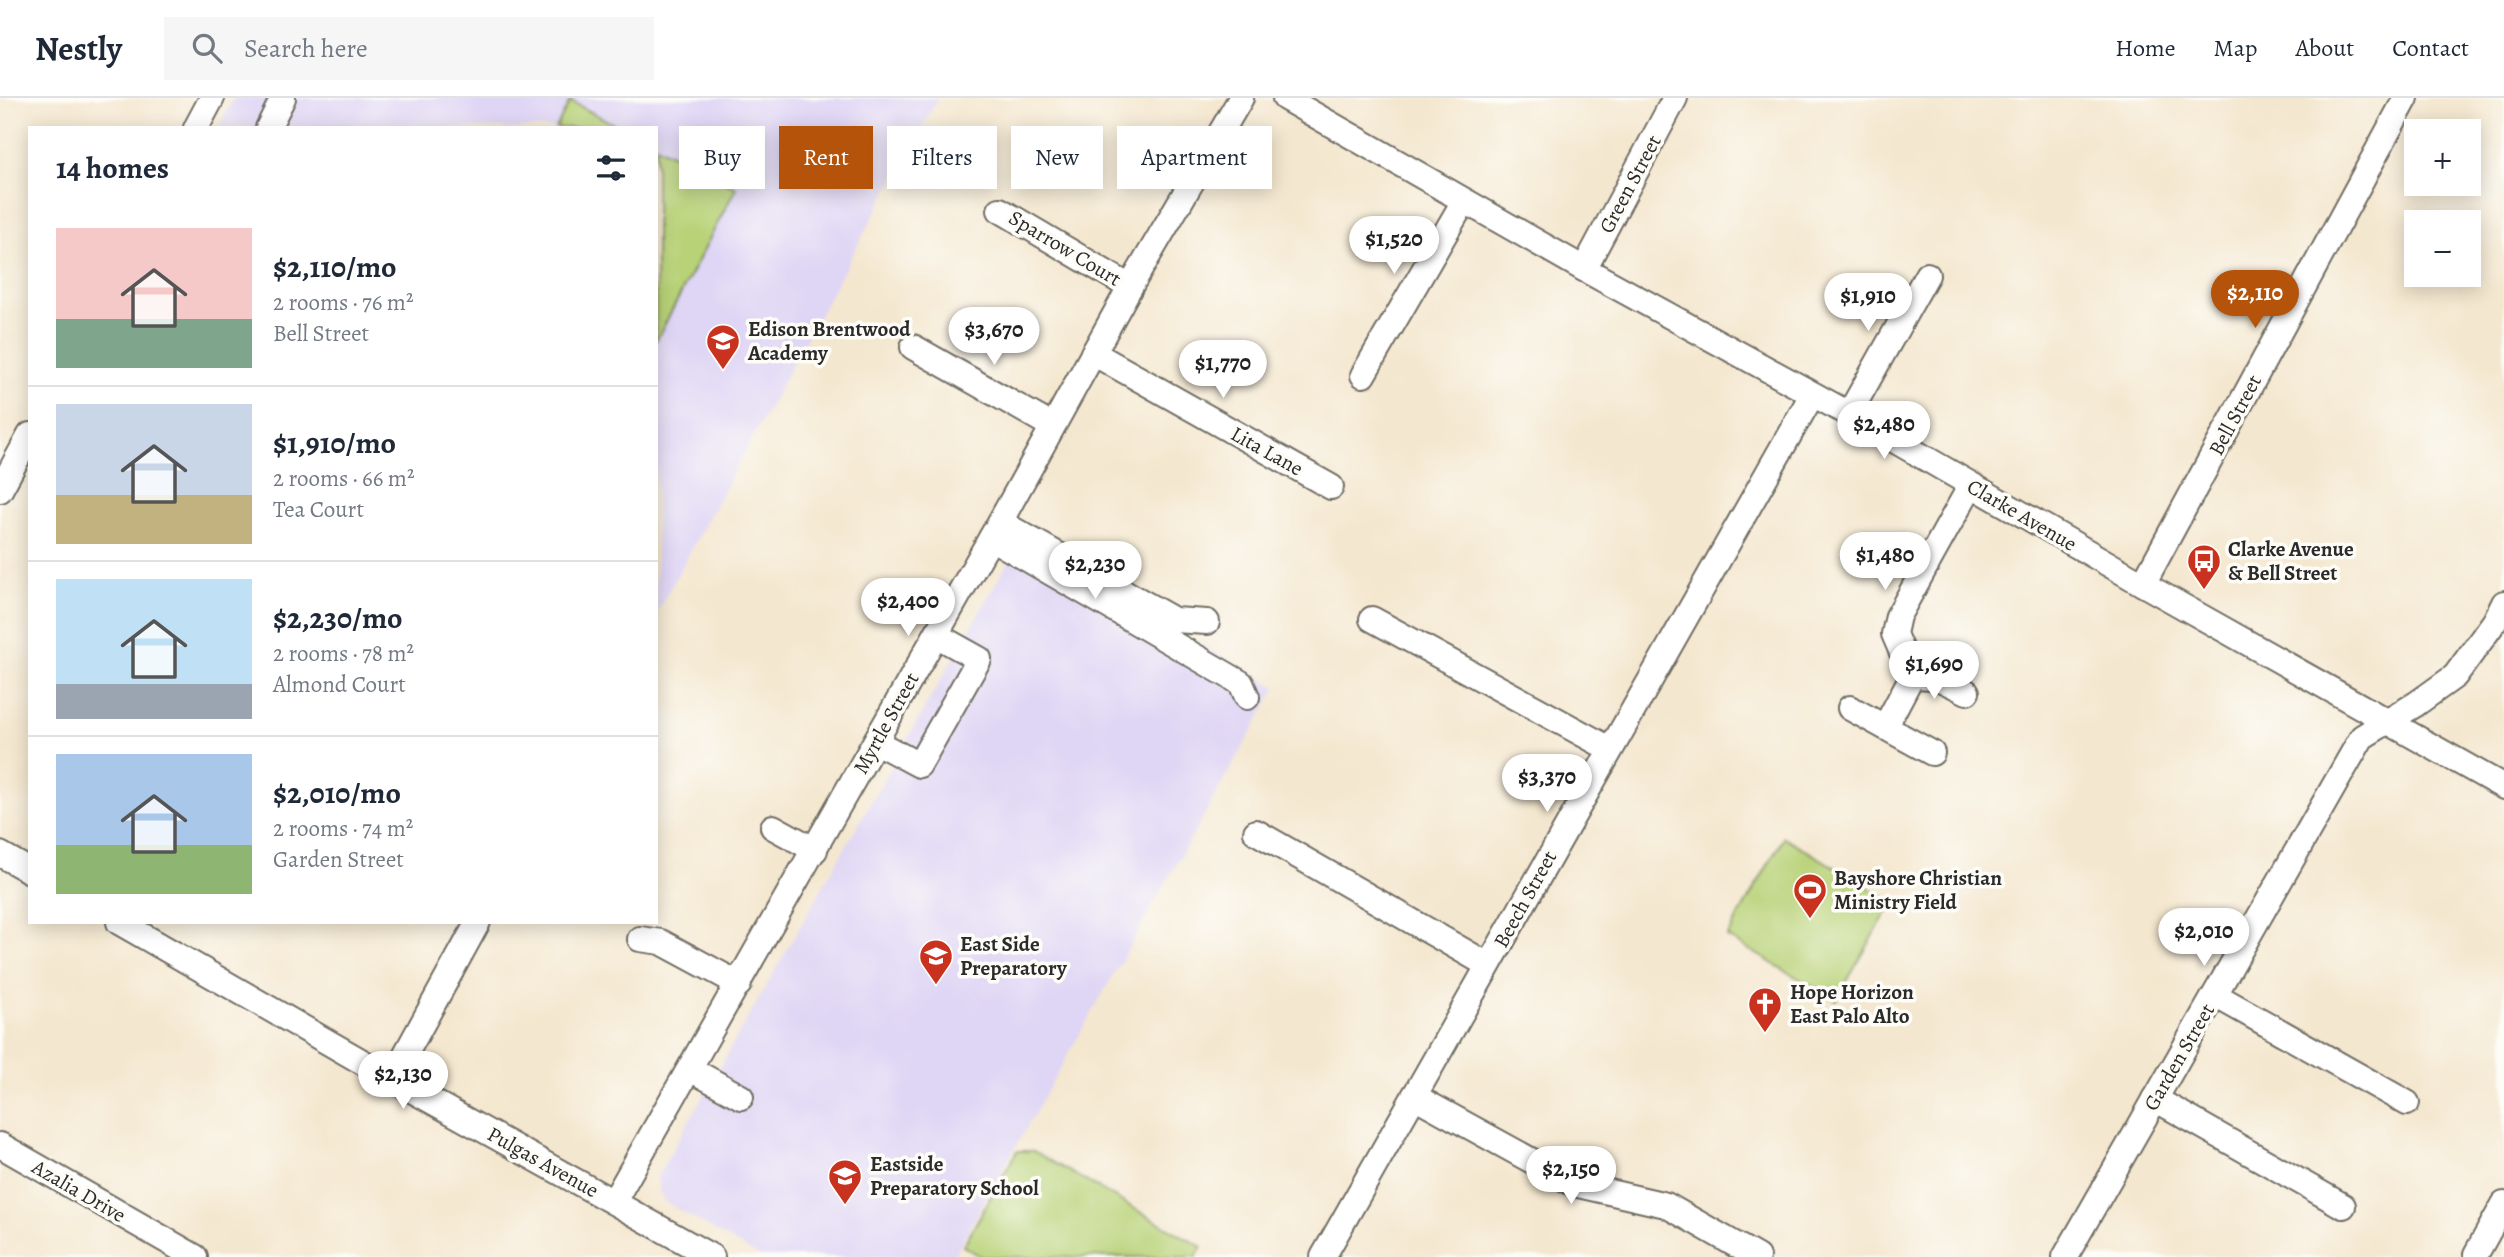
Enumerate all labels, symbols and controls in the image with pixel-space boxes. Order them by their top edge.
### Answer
search box [164,17,654,80]
text: Nestly [35,26,122,71]
icon: search [188,29,226,67]
text: Search here [244,31,368,66]
text: Home [2115,32,2176,64]
text: Map [2214,32,2258,64]
text: About [2296,32,2354,64]
text: Contact [2392,32,2469,64]
map controls [2404,119,2481,287]
button: + [2404,119,2481,196]
chip: Buy [679,126,765,189]
chip: Rent [779,126,873,189]
chip: Filters [887,126,997,189]
chip: New [1011,126,1103,189]
chip: Apartment [1117,126,1272,189]
street label: Green Street [1592,130,1668,238]
text: 14 homes [56,148,169,188]
icon: filters [592,149,630,187]
street label: Sparrow Court [1004,203,1126,293]
button: − [2404,210,2481,287]
pin: $1,520 [1337,216,1451,276]
text: $1,520 [1365,223,1423,254]
text: $2,110/mo [273,247,397,287]
icon: home [112,256,196,340]
pin: $2,110 [2198,271,2312,330]
pin: $1,910 [1811,274,1925,333]
text: $2,110 [2227,277,2283,308]
text: $1,910 [1840,280,1896,311]
text: 2 rooms · 76 m² [273,287,414,318]
pin: $3,670 [937,308,1051,367]
text: $3,670 [965,314,1023,345]
place label: Edison Brentwood Academy [747,315,911,367]
text: Bell Street [273,318,369,349]
school or university icon: Edison Brentwood Academy [704,322,742,371]
pin: $1,770 [1166,341,1280,400]
text: $1,770 [1195,347,1251,378]
street label: Bell Street [2202,370,2268,460]
pin: $2,480 [1827,402,1941,461]
text: $2,480 [1853,408,1915,439]
street label: Lita Lane [1226,420,1308,482]
text: $1,910/mo [273,423,396,463]
icon: home [112,432,196,516]
text: 2 rooms · 66 m² [273,463,415,494]
street label: Clarke Avenue [1962,472,2082,558]
text: Tea Court [273,494,364,525]
pin: $1,480 [1828,532,1942,592]
place label: Clarke Avenue & Bell Street [2228,535,2354,587]
text: $1,480 [1856,539,1914,570]
pin: $2,230 [1038,542,1152,601]
bus stop icon: Clarke Avenue & Bell Street [2185,542,2223,591]
text: $2,230 [1065,548,1125,579]
pin: $2,400 [851,578,965,638]
text: $2,400 [877,585,939,616]
text: $2,230/mo [273,598,403,638]
icon: home [112,607,196,691]
text: 2 rooms · 78 m² [273,638,414,669]
pin: $1,690 [1877,642,1991,701]
text: $1,690 [1905,648,1963,679]
street label: Myrtle Street [847,667,925,779]
text: Almond Court [273,669,406,700]
pin: $3,370 [1490,754,1604,814]
text: $3,370 [1518,761,1576,792]
text: $2,010/mo [273,773,401,813]
icon: home [112,782,196,866]
text: 2 rooms · 74 m² [273,813,413,844]
text: Garden Street [273,844,404,875]
street label: Beech Street [1487,845,1563,953]
place label: Bayshore Christian Ministry Field [1834,864,2002,916]
sports icon: Bayshore Christian Ministry Field [1791,871,1829,920]
pin: $2,010 [2147,908,2261,968]
text: $2,010 [2174,915,2234,946]
place label: East Side Preparatory [960,930,1068,982]
school or university icon: East Side Preparatory [917,937,955,986]
place label: Hope Horizon East Palo Alto [1790,978,1914,1030]
church icon: Hope Horizon East Palo Alto [1746,985,1784,1034]
street label: Garden Street [2137,998,2221,1116]
pin: $2,130 [346,1052,460,1111]
text: $2,130 [374,1058,432,1089]
street label: Pulgas Avenue [482,1120,604,1204]
pin: $2,150 [1514,1146,1628,1206]
place label: Eastside Preparatory School [870,1150,1039,1202]
street label: Azalia Drive [26,1152,131,1229]
text: $2,150 [1542,1153,1600,1184]
school or university icon: Eastside Preparatory School [826,1157,864,1206]

